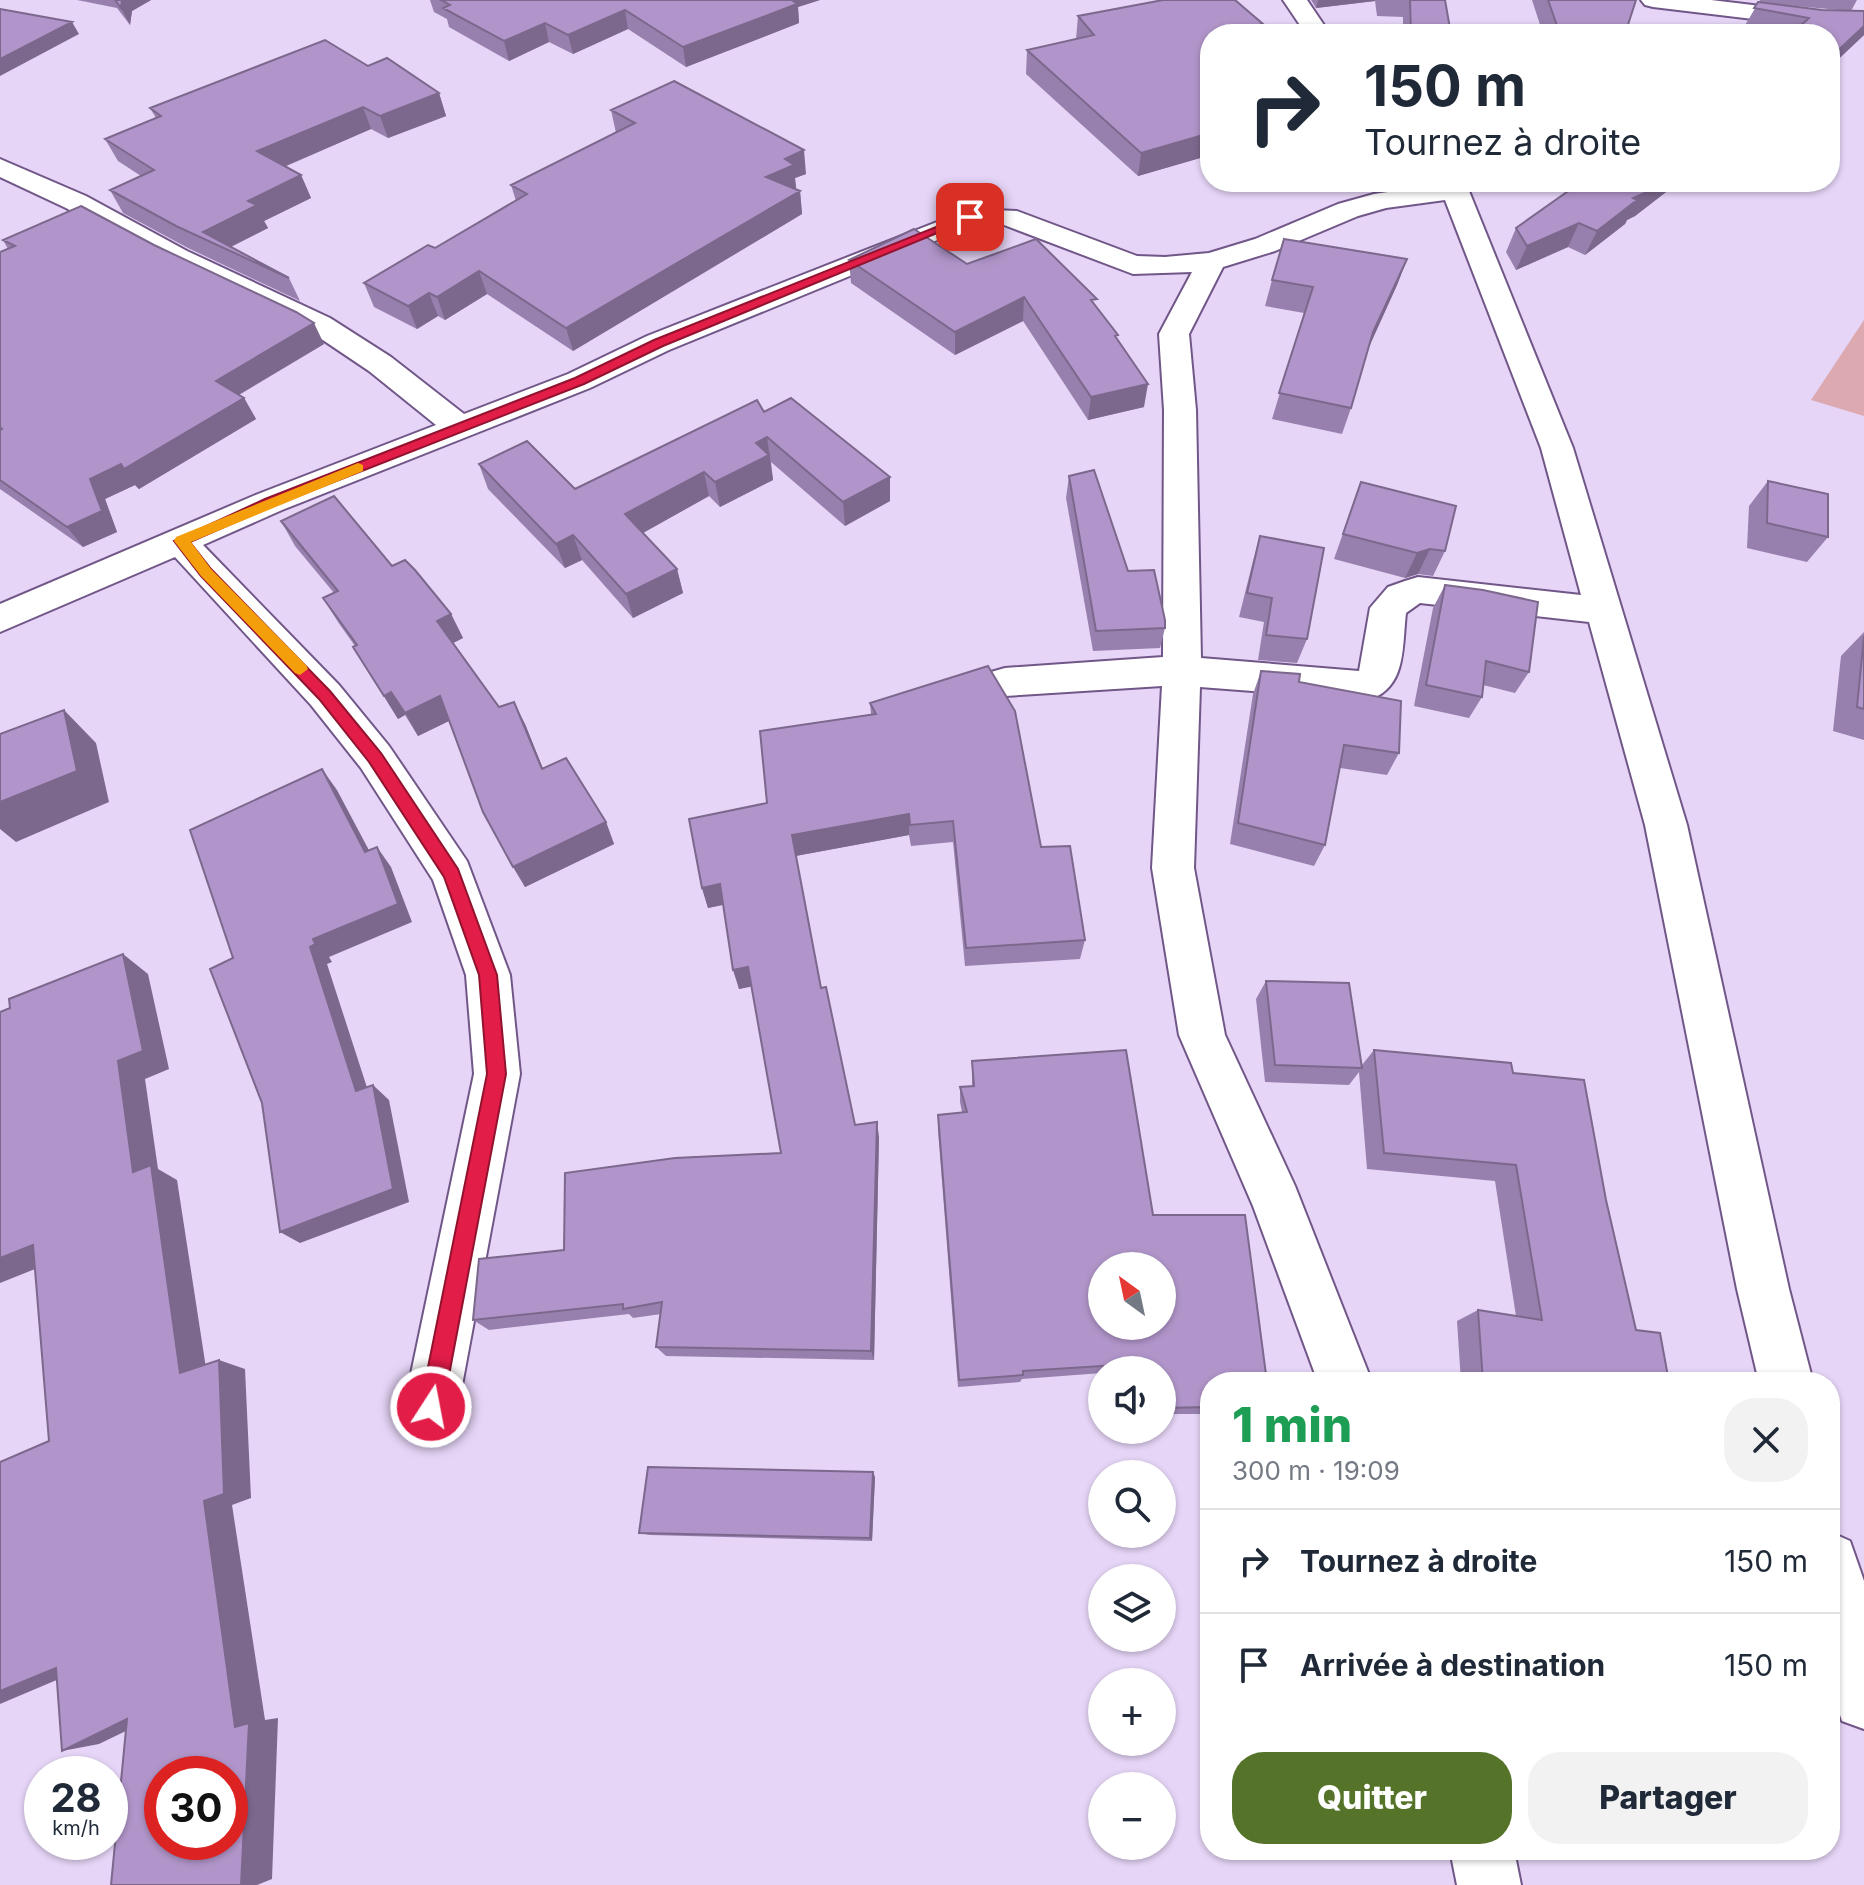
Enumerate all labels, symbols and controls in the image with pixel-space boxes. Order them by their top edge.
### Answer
text: 150 m [1364,52,1526,120]
icon: right [1232,56,1336,160]
text: Tournez à droite [1364,120,1641,164]
pin [936,183,1004,251]
icon: arrive [948,195,992,239]
north arrow [1088,1252,1176,1340]
map controls [1088,1252,1176,1860]
button: sound [1088,1356,1176,1444]
position arrow [389,1365,473,1449]
text: 1 min [1232,1395,1352,1454]
button: close [1724,1398,1808,1482]
text: 300 m · 19:09 [1232,1455,1400,1486]
button: search [1088,1460,1176,1548]
icon: right [1232,1539,1276,1583]
text: Tournez à droite [1300,1543,1537,1579]
text: 150 m [1724,1543,1808,1579]
button: layers [1088,1564,1176,1652]
icon: arrive [1232,1643,1276,1687]
text: Arrivée à destination [1300,1647,1605,1683]
text: 150 m [1724,1647,1808,1683]
button: + [1088,1668,1176,1756]
button: Quitter [1232,1752,1512,1844]
button: Partager [1528,1752,1808,1844]
speed limit sign: 30 [144,1756,248,1860]
button: − [1088,1772,1176,1860]
text: 28 [50,1773,102,1822]
text: km/h [52,1816,100,1840]

